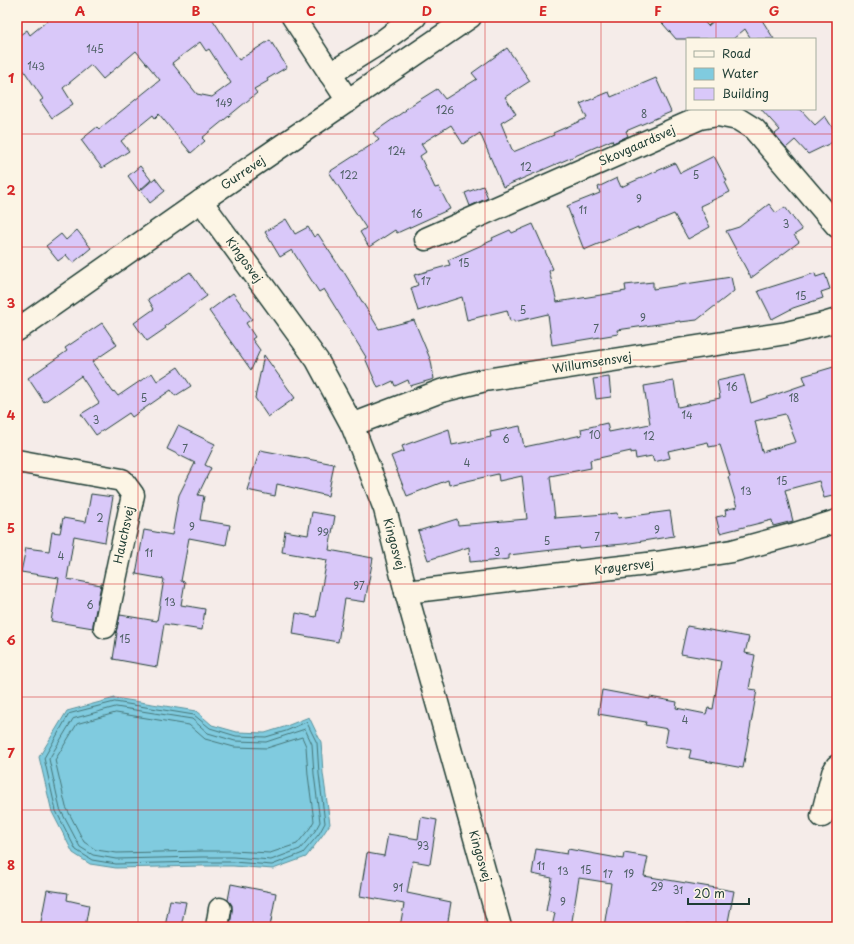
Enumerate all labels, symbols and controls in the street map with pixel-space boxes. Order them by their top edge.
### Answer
text: A [75,1,85,20]
text: B [192,1,201,20]
text: C [306,1,316,20]
text: D [422,1,432,20]
text: E [539,1,547,20]
text: F [654,1,662,20]
text: G [769,1,779,20]
legend [686,38,816,110]
house number: 145 [86,41,104,56]
text: Road [722,44,751,62]
house number: 143 [27,58,45,73]
text: Water [722,64,759,82]
text: 1 [8,68,14,87]
text: Building [722,84,769,102]
house number: 149 [216,95,233,110]
house number: 126 [436,102,454,117]
house number: 8 [641,106,647,121]
street label: Skovgaardsvej [595,120,678,170]
house number: 124 [388,143,406,158]
street label: Gurrevej [217,151,268,194]
house number: 12 [520,159,532,174]
house number: 122 [340,167,358,182]
house number: 5 [693,167,699,182]
text: 2 [6,180,16,199]
house number: 9 [636,191,642,206]
house number: 11 [579,202,587,217]
house number: 16 [411,206,423,221]
house number: 3 [783,216,789,231]
street label: Kingosvej [222,233,268,286]
house number: 15 [459,255,469,270]
house number: 17 [421,273,432,288]
house number: 15 [796,288,806,303]
text: 3 [7,293,16,312]
house number: 5 [520,302,526,317]
house number: 9 [640,310,646,325]
house number: 7 [593,321,599,336]
street label: Willumsensvej [551,347,633,377]
house number: 16 [726,379,738,394]
house number: 5 [141,390,147,405]
house number: 18 [789,390,799,405]
text: 4 [7,405,16,424]
house number: 14 [681,407,693,422]
house number: 3 [93,412,99,427]
house number: 10 [589,427,601,442]
house number: 12 [643,428,655,443]
house number: 6 [502,431,510,446]
house number: 7 [182,441,188,456]
house number: 4 [464,455,471,470]
house number: 15 [777,473,787,488]
house number: 13 [740,483,752,498]
street label: Hauchsvej [108,504,138,565]
house number: 2 [96,510,104,525]
street label: Kingosvej [379,516,410,572]
text: 5 [7,518,15,537]
house number: 9 [189,519,195,534]
house number: 9 [654,522,660,537]
house number: 99 [317,524,329,539]
house number: 7 [594,529,600,544]
house number: 5 [544,533,550,548]
house number: 3 [494,544,500,559]
house number: 11 [145,545,153,560]
house number: 4 [58,548,65,563]
street label: Krøyersvej [593,553,655,579]
house number: 97 [353,578,365,593]
house number: 13 [164,594,176,609]
house number: 6 [86,597,94,612]
text: 6 [6,630,16,649]
house number: 15 [120,631,130,646]
house number: 4 [682,712,689,727]
text: 7 [7,743,15,762]
street label: Kingosvej [465,828,497,884]
house number: 93 [417,838,429,853]
text: 8 [7,855,15,874]
house number: 11 [537,858,545,873]
house number: 15 [581,862,591,877]
house number: 13 [557,863,569,878]
house number: 17 [603,866,614,881]
house number: 19 [624,866,634,881]
house number: 29 [651,879,664,894]
house number: 91 [393,880,403,895]
scale bar [688,880,749,906]
house number: 31 [673,882,683,897]
text: 20 m [694,884,725,902]
house number: 9 [560,894,566,909]

